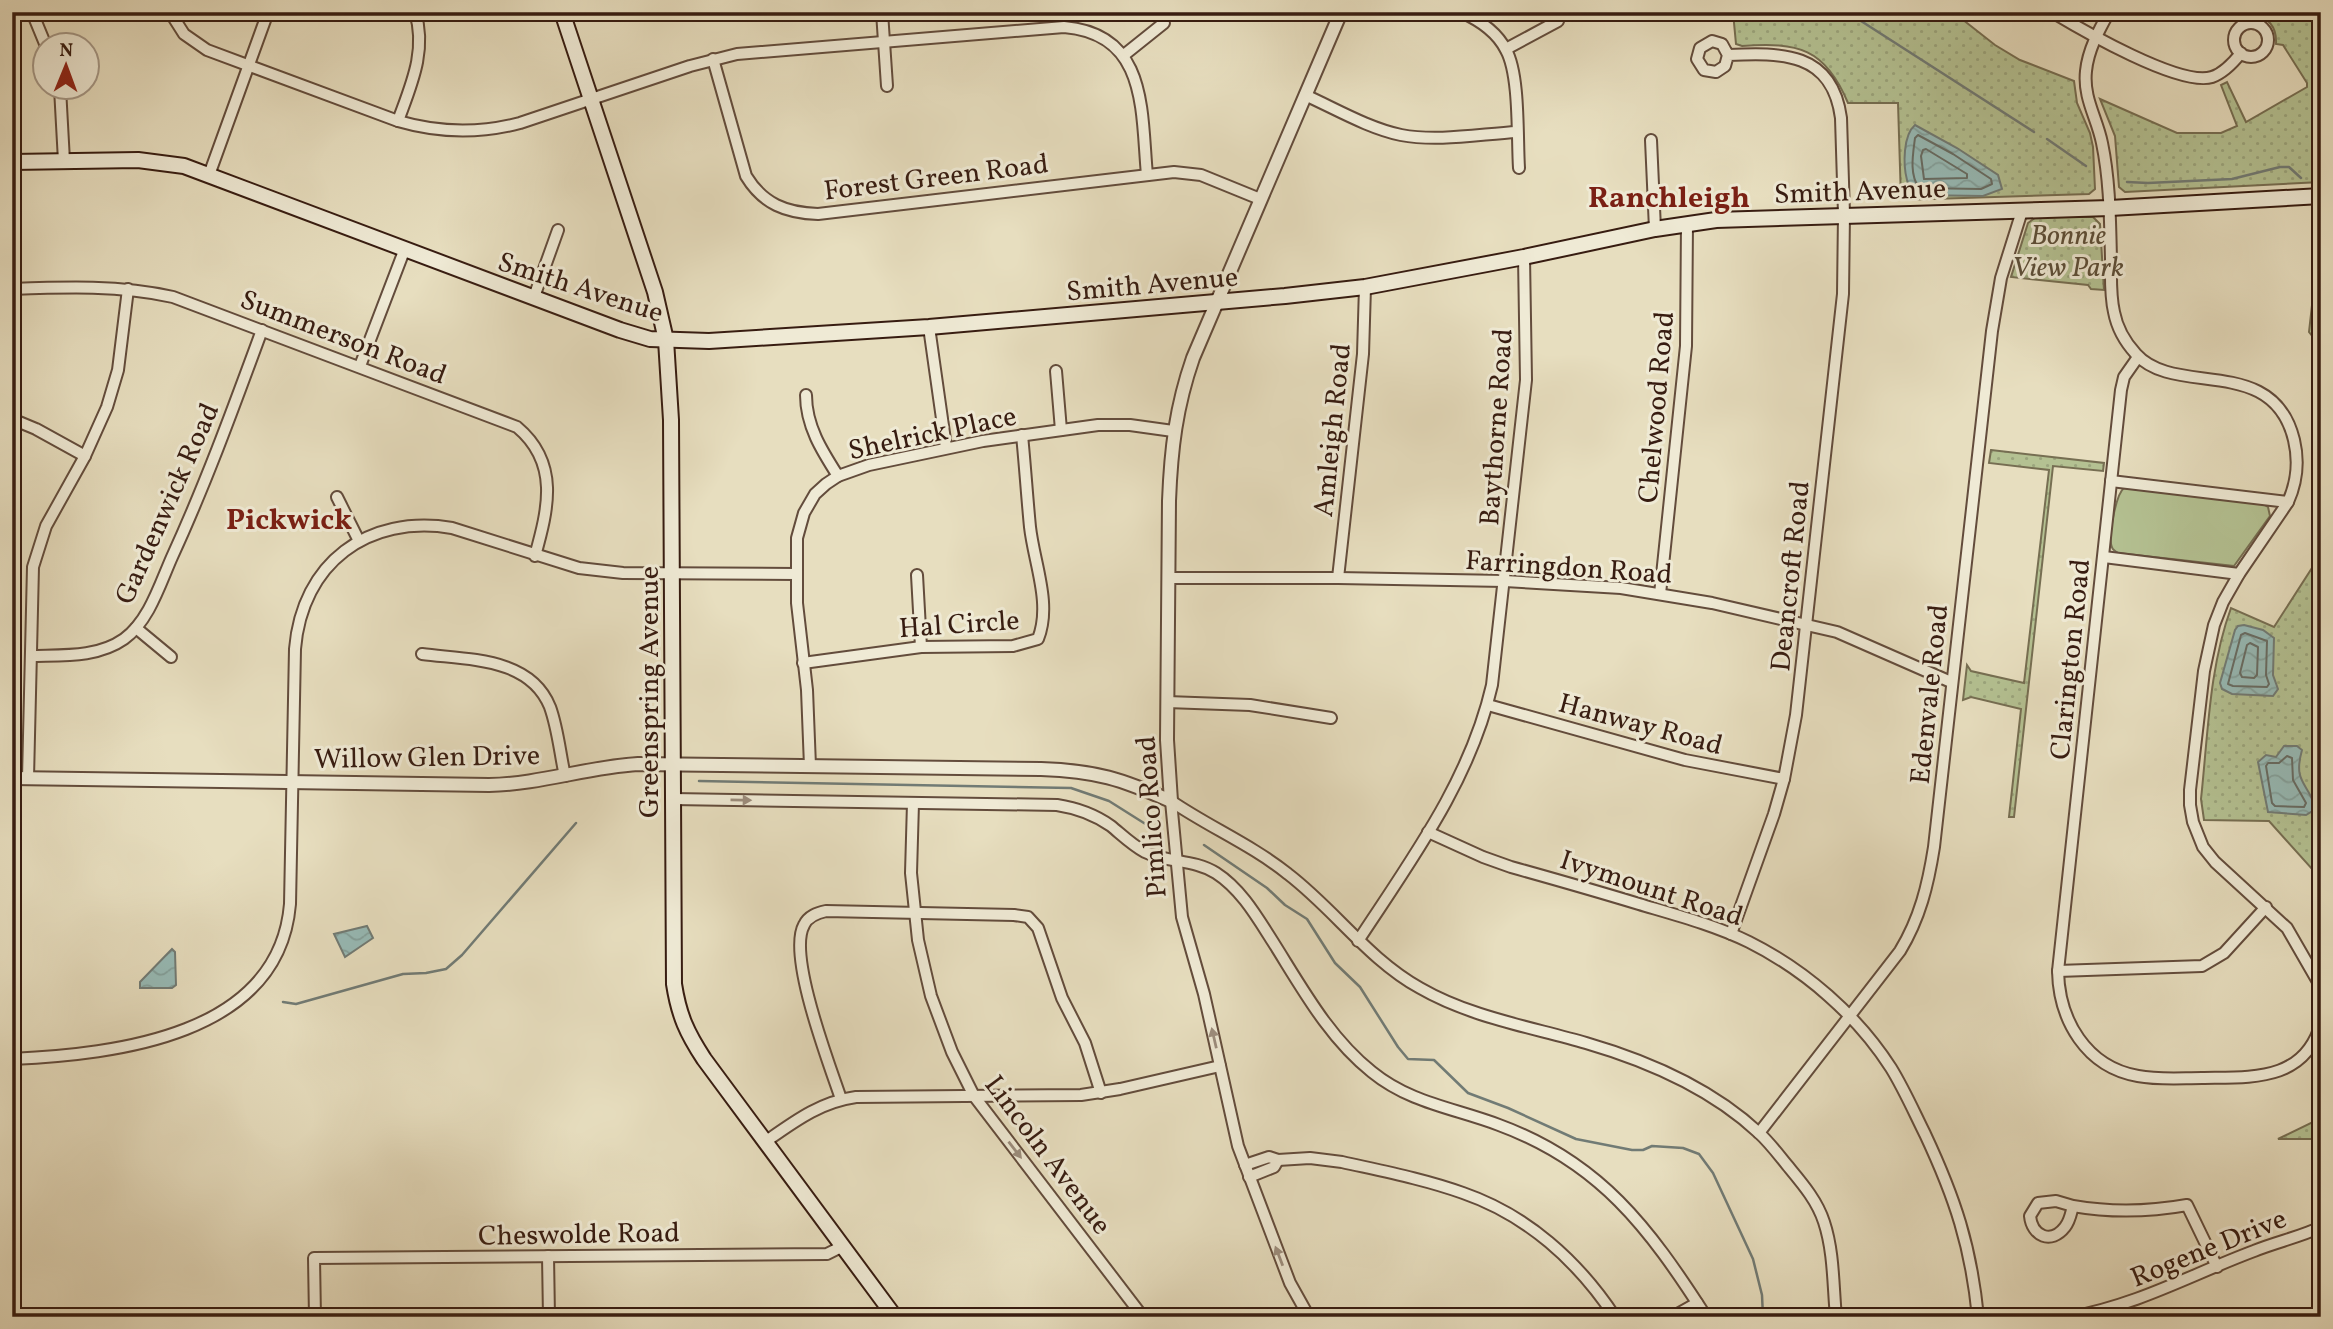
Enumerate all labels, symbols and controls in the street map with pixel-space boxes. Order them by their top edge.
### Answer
north arrow [32,32,102,102]
text: N [59,38,74,64]
street label: Forest Green Road [822,145,1051,212]
street label: Smith Avenue [1773,170,1947,215]
district label: Ranchleigh [1588,178,1750,220]
park label: Bonnie View Park [2012,217,2124,288]
street label: Smith Avenue [492,243,668,334]
street label: Smith Avenue [1065,259,1240,312]
street label: Summerson Road [234,281,452,396]
street label: Chelwood Road [1630,310,1685,505]
street label: Baythorne Road [1471,327,1524,527]
street label: Amleigh Road [1305,342,1362,519]
street label: Gardenwick Road [106,397,230,611]
street label: Shelrick Place [845,398,1020,471]
street label: Deancroft Road [1762,479,1821,674]
district label: Pickwick [226,500,352,542]
street label: Farringdon Road [1464,542,1674,595]
street label: Clarington Road [2042,557,2101,762]
street label: Greenspring Avenue [631,566,670,818]
street label: Hal Circle [898,602,1021,649]
street label: Edenvale Road [1902,602,1959,786]
street label: Hanway Road [1554,685,1727,766]
street label: Pimlico Road [1127,734,1178,899]
street label: Willow Glen Drive [314,737,541,780]
one-way arrow [730,794,752,806]
street label: Ivymount Road [1555,841,1748,937]
one-way arrow [1208,1027,1219,1049]
street label: Lincoln Avenue [974,1068,1120,1243]
one-way arrow [1008,1141,1022,1159]
street label: Rogene Drive [2125,1200,2293,1298]
street label: Cheswolde Road [478,1214,680,1257]
one-way arrow [1274,1245,1285,1266]

